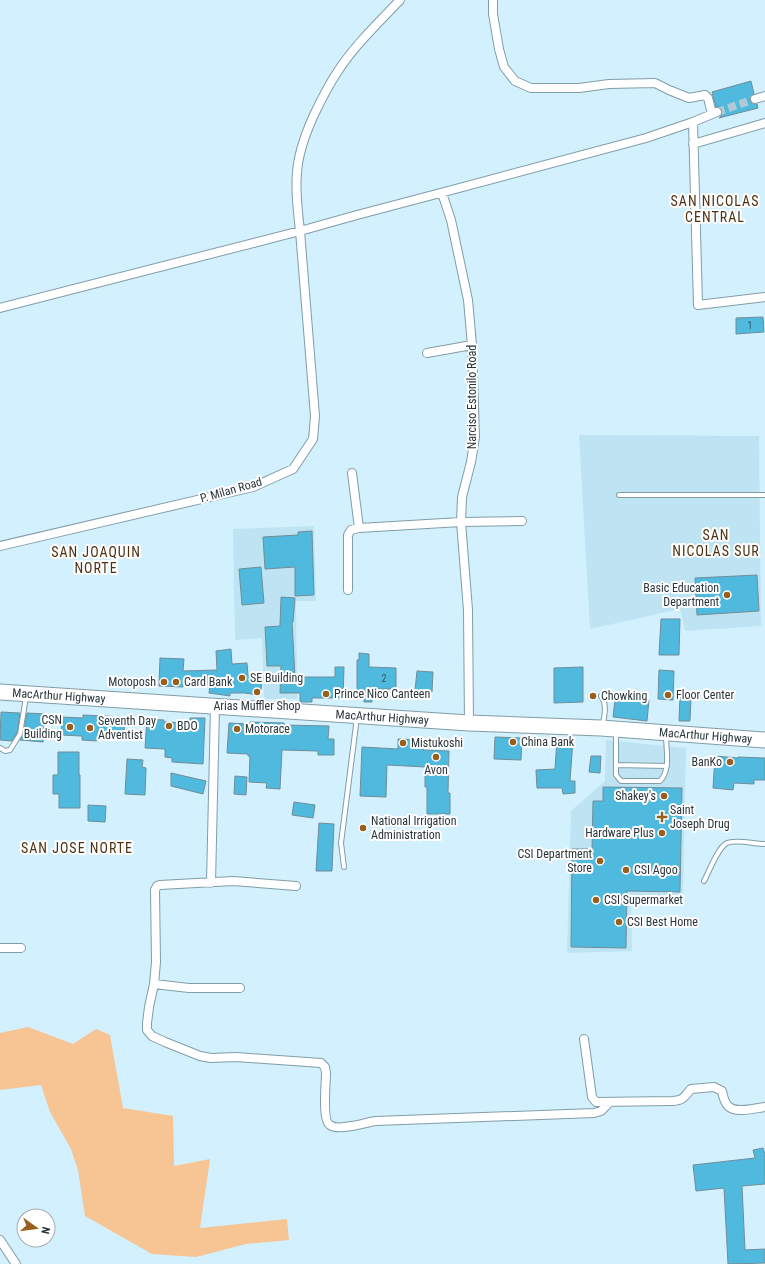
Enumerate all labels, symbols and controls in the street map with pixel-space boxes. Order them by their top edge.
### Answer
district label: SAN NICOLAS CENTRAL [671,193,759,225]
house number: 1 [748,320,752,331]
street label: Narciso Estonilo Road [465,345,479,449]
street label: P. Milan Road [198,474,264,506]
district label: SAN NICOLAS SUR [672,527,760,559]
district label: SAN JOAQUIN NORTE [51,544,141,576]
place label: Basic Education Department [643,581,719,609]
marker: Basic Education Department [722,590,732,600]
place label: SE Building [250,671,303,685]
marker: SE Building [237,673,247,683]
house number: 2 [382,673,387,684]
place label: Motoposh [108,675,156,689]
place label: Card Bank [184,675,233,689]
marker: Motoposh [159,677,169,687]
marker: Card Bank [171,677,181,687]
street label: MacArthur Highway [12,686,106,706]
marker: Arias Muffler Shop [252,687,262,697]
place label: Prince Nico Canteen [334,687,430,701]
place label: Floor Center [676,688,734,702]
marker: Prince Nico Canteen [321,689,331,699]
place label: Chowking [601,689,647,703]
marker: Floor Center [663,690,673,700]
marker: Chowking [588,691,598,701]
place label: Arias Muffler Shop [213,699,301,713]
street label: MacArthur Highway [335,707,429,727]
place label: CSN Building [24,713,62,741]
place label: Seventh Day Adventist [98,714,156,742]
place label: BDO [177,719,198,733]
marker: BDO [164,721,174,731]
marker: CSN Building [65,722,75,732]
place label: Motorace [245,722,290,736]
marker: Seventh Day Adventist [85,723,95,733]
marker: Motorace [232,724,242,734]
street label: MacArthur Highway [659,725,753,746]
place label: China Bank [521,735,575,749]
place label: Mistukoshi [411,736,463,750]
marker: China Bank [508,737,518,747]
marker: Mistukoshi [398,738,408,748]
marker: Avon [431,752,441,762]
place label: BanKo [691,755,722,769]
marker: BanKo [725,757,735,767]
place label: Avon [424,763,448,777]
place label: Shakey's [615,789,656,803]
marker: Shakey's [659,791,669,801]
place label: Saint Joseph Drug [670,803,730,831]
marker: Saint Joseph Drug [657,812,667,822]
place label: National Irrigation Administration [371,814,457,842]
marker: National Irrigation Administration [358,823,368,833]
place label: Hardware Plus [585,826,654,840]
marker: Hardware Plus [657,828,667,838]
district label: SAN JOSE NORTE [21,840,133,856]
place label: CSI Department Store [518,847,592,875]
marker: CSI Department Store [595,856,605,866]
place label: CSI Agoo [634,863,678,877]
marker: CSI Agoo [621,865,631,875]
place label: CSI Supermarket [604,893,683,907]
marker: CSI Supermarket [591,895,601,905]
place label: CSI Best Home [627,915,698,929]
marker: CSI Best Home [614,917,624,927]
north arrow [16,1208,56,1248]
text: N [38,1225,52,1235]

